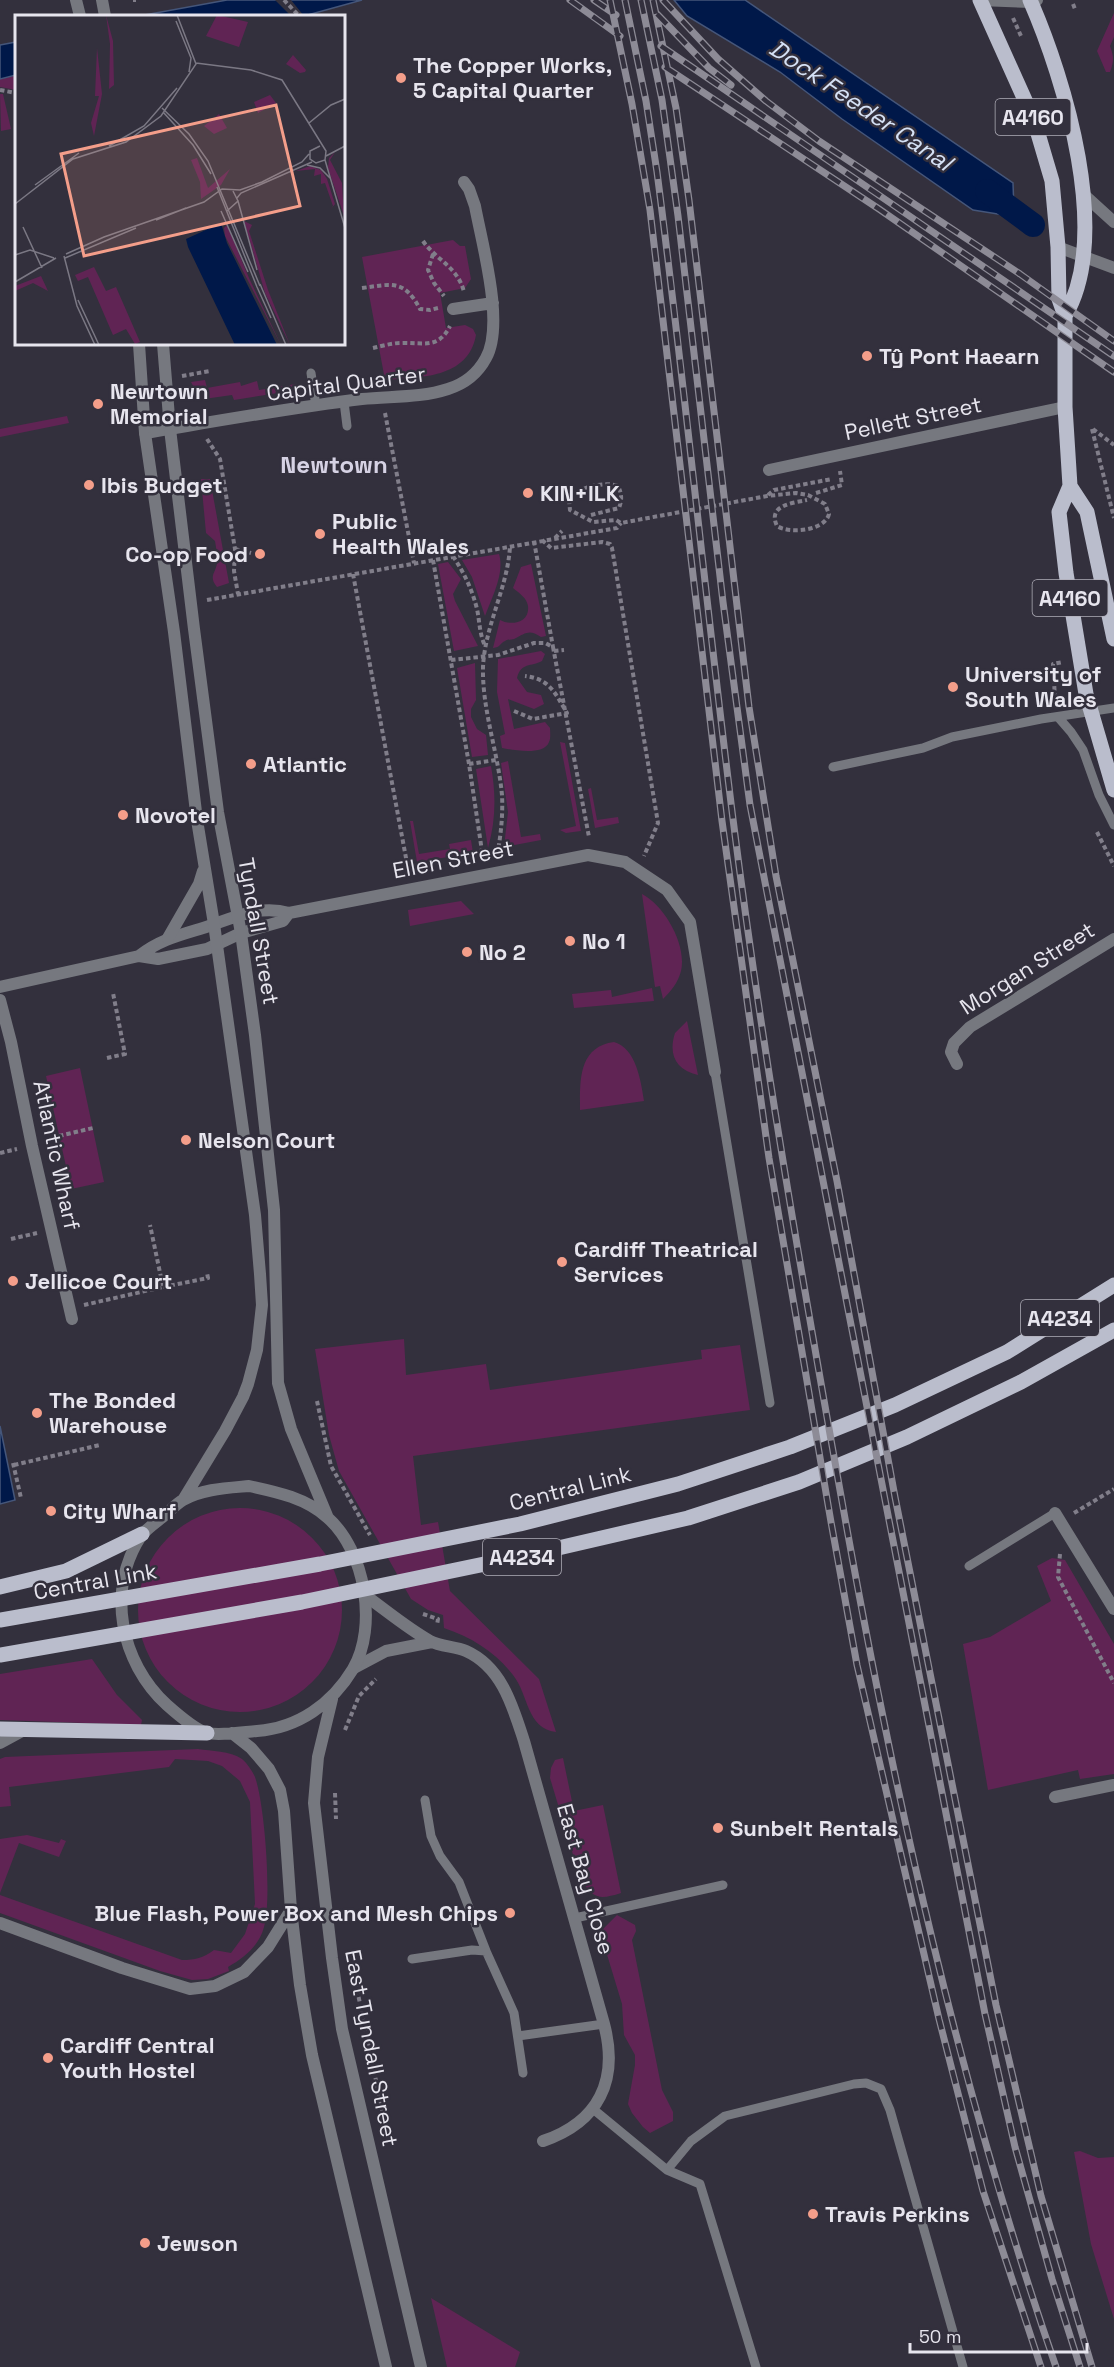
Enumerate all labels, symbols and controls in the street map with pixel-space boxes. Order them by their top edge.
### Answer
inset map [15,15,345,345]
water label: Dock Feeder Canal [764,32,961,179]
place label: The Copper Works, 5 Capital Quarter [413,51,612,104]
marker: The Copper Works, 5 Capital Quarter [394,71,408,85]
road number: A4160 [996,99,1070,135]
place label: Tŷ Pont Haearn [879,342,1039,370]
marker: Tŷ Pont Haearn [860,349,874,363]
street label: Capital Quarter [265,359,427,407]
place label: Newtown Memorial [110,377,209,430]
street label: Pellett Street [842,390,984,446]
marker: Newtown Memorial [91,397,105,411]
district label: Newtown [280,449,388,480]
place label: Ibis Budget [101,471,222,499]
marker: Ibis Budget [82,478,96,492]
place label: KIN+ILK [540,479,620,507]
marker: KIN+ILK [521,486,535,500]
place label: Public Health Wales [332,507,469,560]
marker: Public Health Wales [313,527,327,541]
place label: Co-op Food [125,540,248,568]
marker: Co-op Food [253,547,267,561]
road number: A4160 [1032,580,1108,616]
place label: University of South Wales [965,660,1101,713]
marker: University of South Wales [946,680,960,694]
place label: Atlantic [263,750,347,778]
marker: Atlantic [244,757,258,771]
place label: Novotel [135,801,216,829]
marker: Novotel [116,808,130,822]
street label: Ellen Street [390,834,516,884]
street label: Tyndall Street [232,855,286,1007]
street label: Morgan Street [954,915,1100,1021]
place label: No 1 [582,927,626,955]
marker: No 1 [563,934,577,948]
place label: No 2 [479,938,526,966]
marker: No 2 [460,945,474,959]
street label: Atlantic Wharf [27,1078,87,1233]
place label: Nelson Court [198,1126,335,1154]
marker: Nelson Court [179,1133,193,1147]
place label: Cardiff Theatrical Services [574,1235,758,1288]
marker: Cardiff Theatrical Services [555,1255,569,1269]
place label: Jellicoe Court [25,1267,172,1295]
marker: Jellicoe Court [6,1274,20,1288]
road number: A4234 [1021,1300,1099,1336]
place label: The Bonded Warehouse [49,1386,176,1439]
marker: The Bonded Warehouse [30,1406,44,1420]
street label: Central Link [506,1459,634,1517]
place label: City Wharf [63,1497,176,1525]
marker: City Wharf [44,1504,58,1518]
road number: A4234 [483,1539,561,1575]
street label: Central Link [31,1556,159,1606]
street label: East Bay Close [551,1800,621,1958]
place label: Sunbelt Rentals [730,1814,899,1842]
marker: Sunbelt Rentals [711,1821,725,1835]
place label: Blue Flash, Power Box and Mesh Chips [95,1899,498,1927]
marker: Blue Flash, Power Box and Mesh Chips [503,1906,517,1920]
street label: East Tyndall Street [339,1947,405,2149]
place label: Cardiff Central Youth Hostel [60,2031,215,2084]
marker: Cardiff Central Youth Hostel [41,2051,55,2065]
place label: Travis Perkins [825,2200,970,2228]
marker: Travis Perkins [806,2207,820,2221]
place label: Jewson [157,2229,238,2257]
marker: Jewson [138,2236,152,2250]
scale bar [910,2316,1087,2354]
text: 50 m [919,2325,961,2348]

